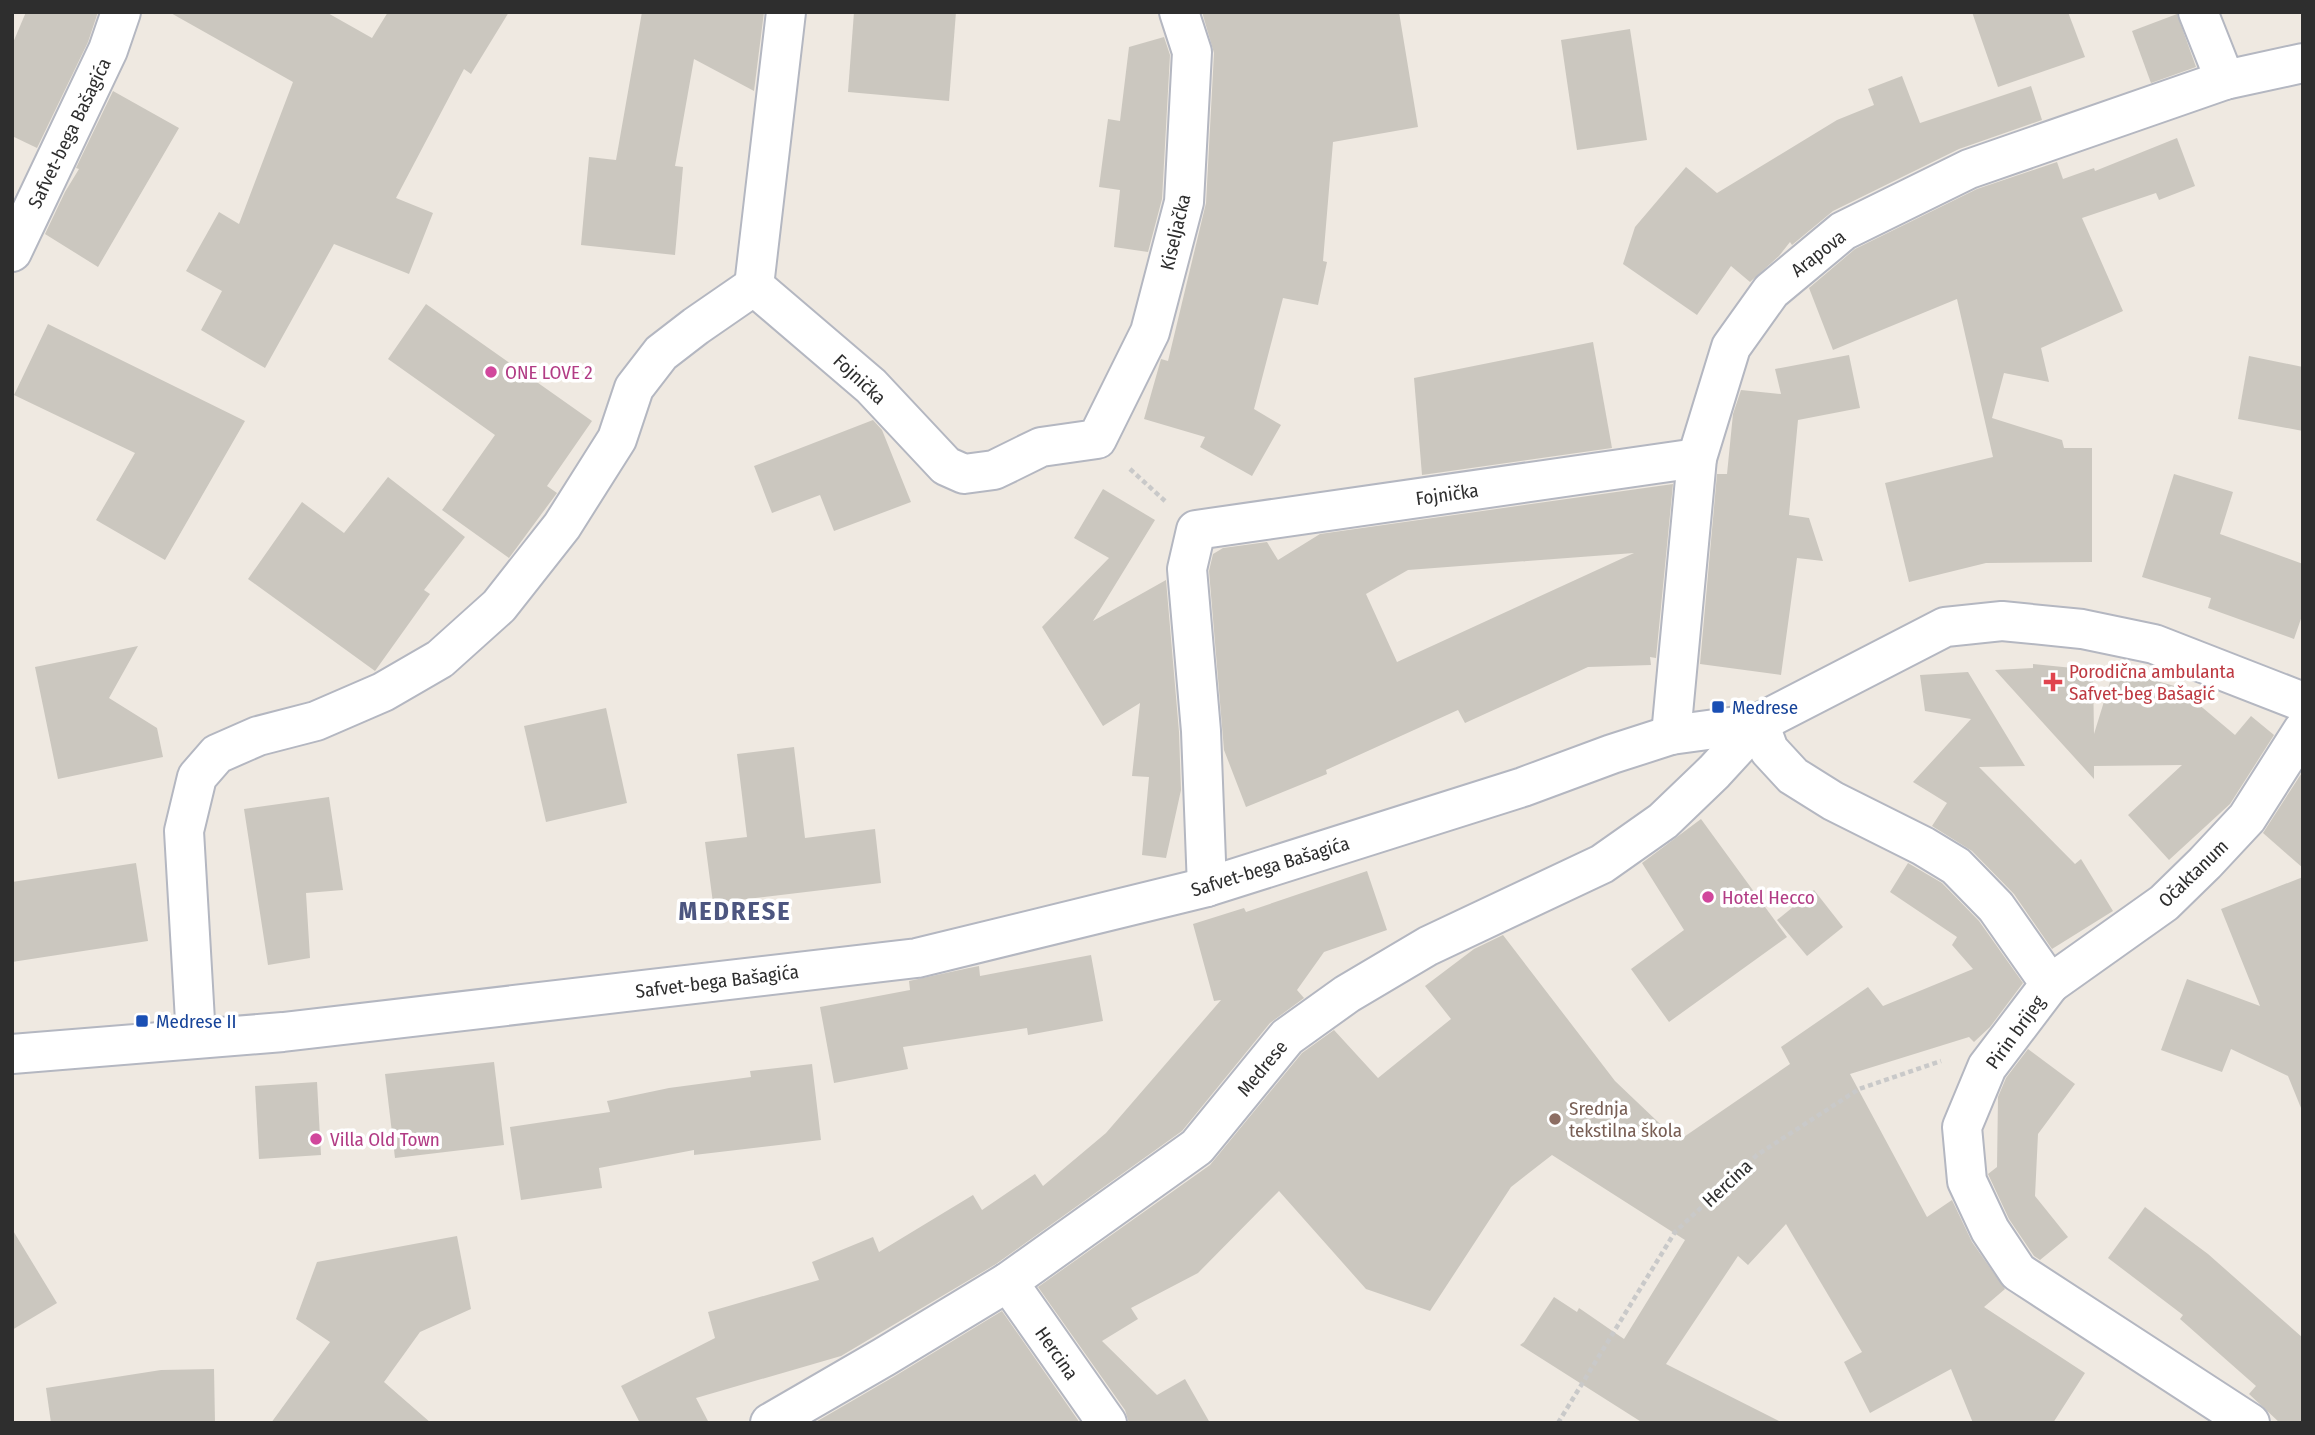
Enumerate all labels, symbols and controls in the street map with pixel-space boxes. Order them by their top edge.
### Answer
street label: Safvet-bega Bašagića [23,54,116,212]
street label: Kiseljačka [1156,192,1195,272]
street label: Arapova [1786,225,1850,282]
street label: Fojnička [829,349,891,409]
place label: ONE LOVE 2 [505,361,593,384]
marker: ONE LOVE 2 [483,364,499,380]
street label: Fojnička [1414,479,1480,510]
place label: Porodična ambulanta Safvet-beg Bašagić [2069,660,2235,705]
marker: Porodična ambulanta Safvet-beg Bašagić [2043,672,2063,692]
place label: Medrese [1732,696,1798,719]
marker: Medrese [1710,699,1726,715]
street label: Safvet-bega Bašagića [1188,831,1352,901]
street label: Očaktanum [2154,835,2233,912]
place label: Hotel Hecco [1722,886,1815,909]
marker: Hotel Hecco [1700,889,1716,905]
district label: MEDRESE [678,896,792,927]
street label: Safvet-bega Bašagića [634,960,800,1003]
street label: Pirin brijeg [1981,991,2050,1074]
place label: Medrese II [156,1010,236,1033]
marker: Medrese II [134,1013,150,1029]
street label: Medrese [1232,1036,1292,1101]
place label: Srednja tekstilna škola [1569,1097,1682,1142]
marker: Srednja tekstilna škola [1547,1111,1563,1127]
place label: Villa Old Town [330,1128,440,1151]
marker: Villa Old Town [308,1131,324,1147]
street label: Hercina [1698,1155,1757,1212]
street label: Hercina [1030,1322,1083,1384]

